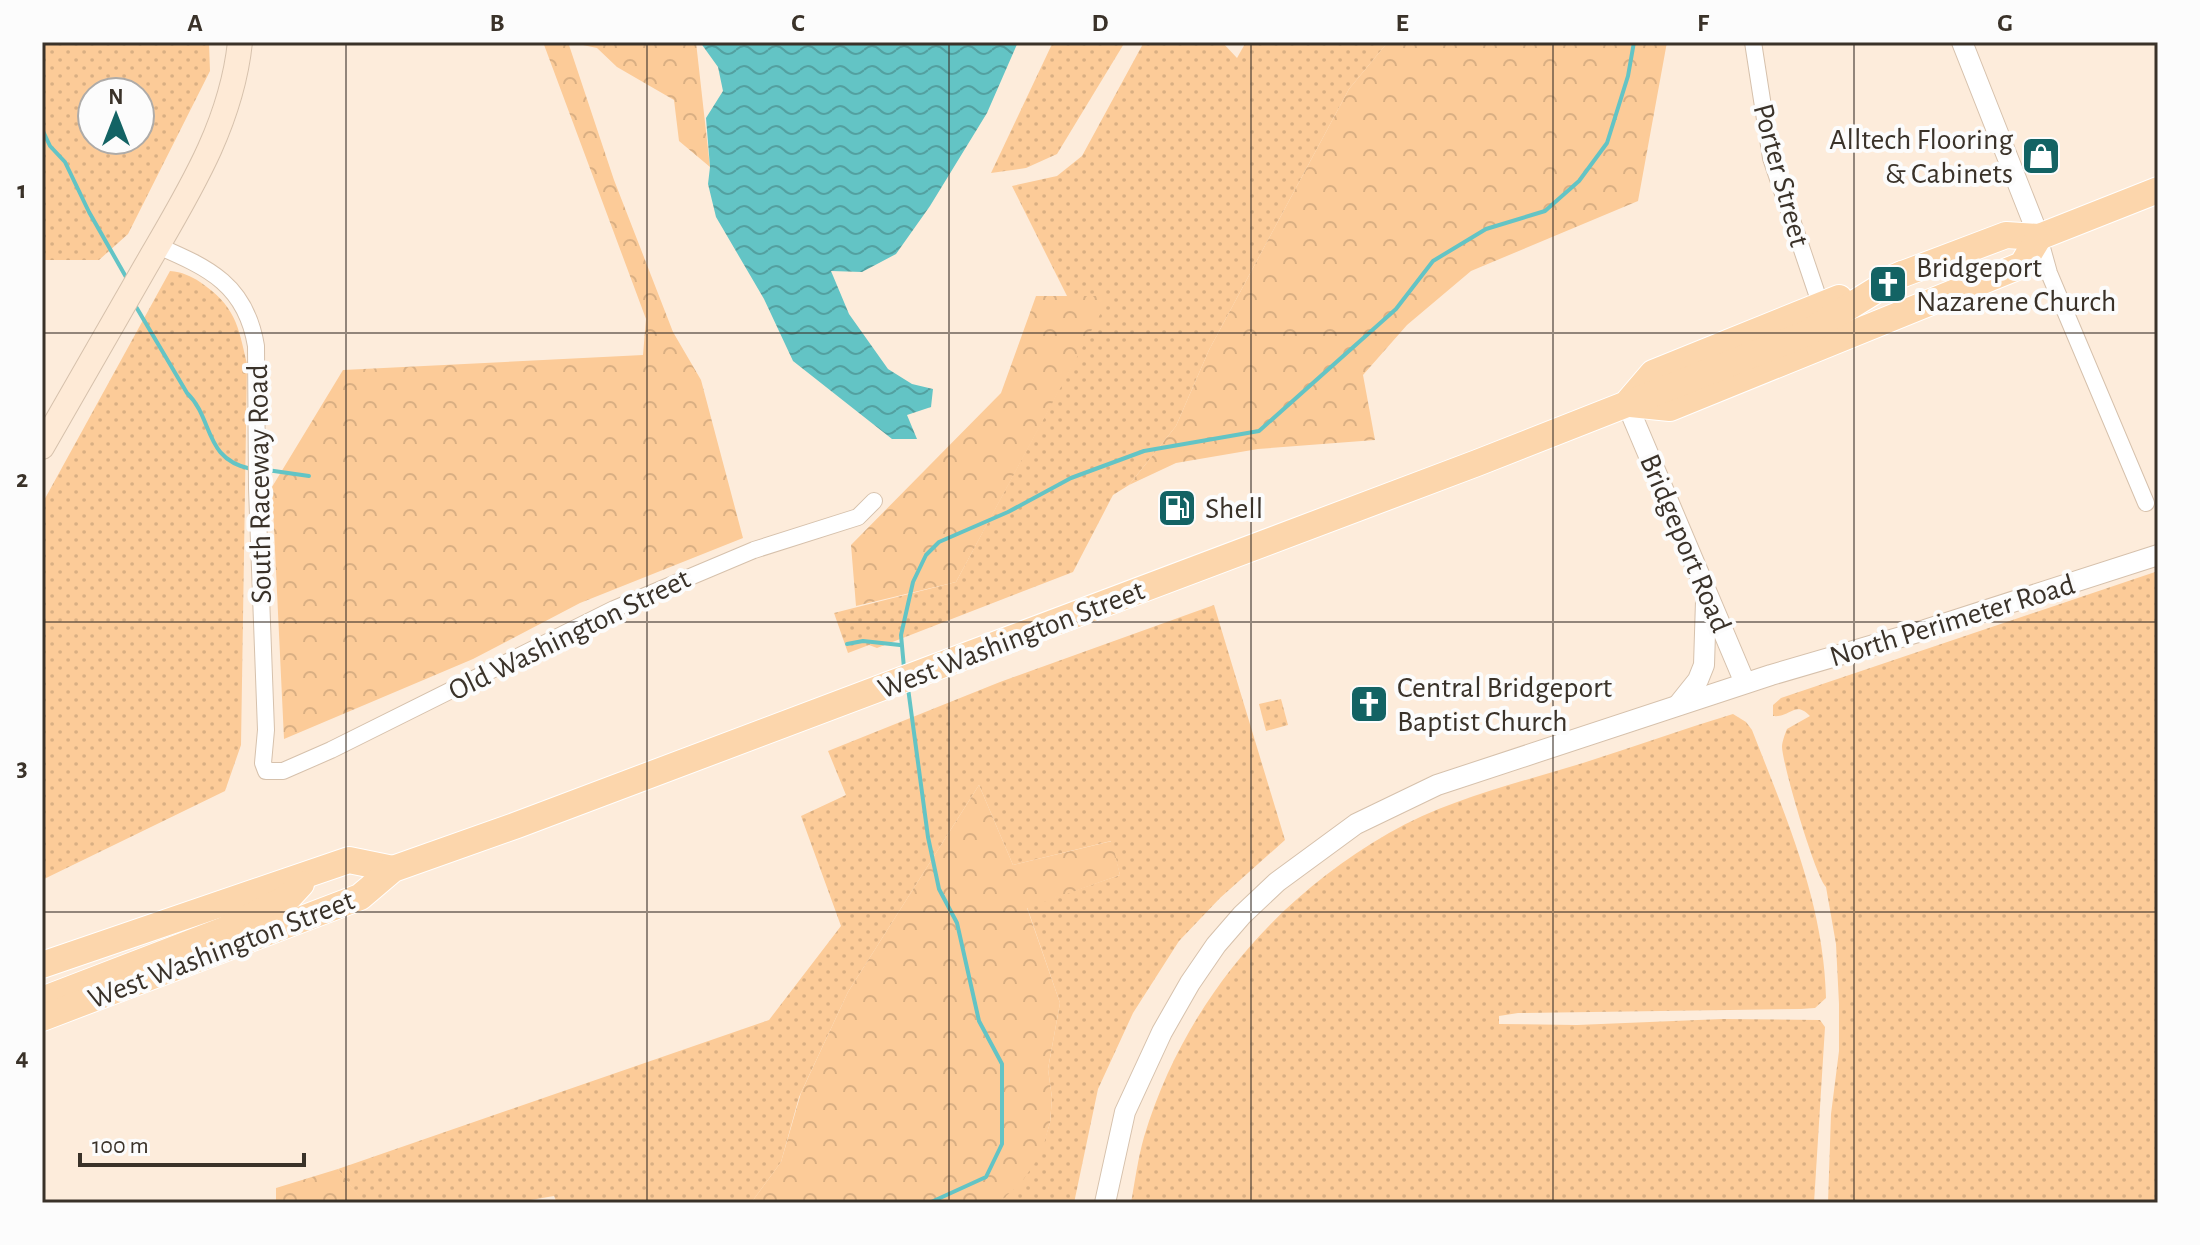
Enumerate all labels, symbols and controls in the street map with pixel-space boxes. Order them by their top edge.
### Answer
text: A [187,10,203,36]
text: B [489,10,505,36]
text: C [791,10,805,36]
text: D [1091,10,1109,36]
text: E [1395,10,1409,36]
text: F [1697,10,1710,36]
text: G [1997,10,2013,36]
north arrow [76,76,156,156]
text: N [108,86,124,108]
street label: Porter Street [1748,101,1815,250]
place label: Alltech Flooring & Cabinets [1829,125,2013,189]
shop icon: Alltech Flooring & Cabinets [2020,135,2062,177]
text: 1 [17,177,27,203]
place label: Bridgeport Nazarene Church [1916,253,2116,317]
church icon: Bridgeport Nazarene Church [1867,263,1909,305]
street label: South Raceway Road [243,364,277,604]
street label: Bridgeport Road [1634,450,1736,637]
text: 2 [16,466,28,492]
fuel station icon: Shell [1156,487,1198,529]
place label: Shell [1205,494,1263,524]
street label: Old Washington Street [444,563,695,706]
street label: North Perimeter Road [1826,569,2078,672]
street label: West Washington Street [874,575,1149,705]
place label: Central Bridgeport Baptist Church [1397,673,1613,737]
church icon: Central Bridgeport Baptist Church [1348,683,1390,725]
text: 3 [16,755,28,781]
street label: West Washington Street [84,885,359,1015]
text: 4 [15,1044,29,1070]
scale bar [80,1117,304,1167]
text: 100 m [92,1134,149,1158]

